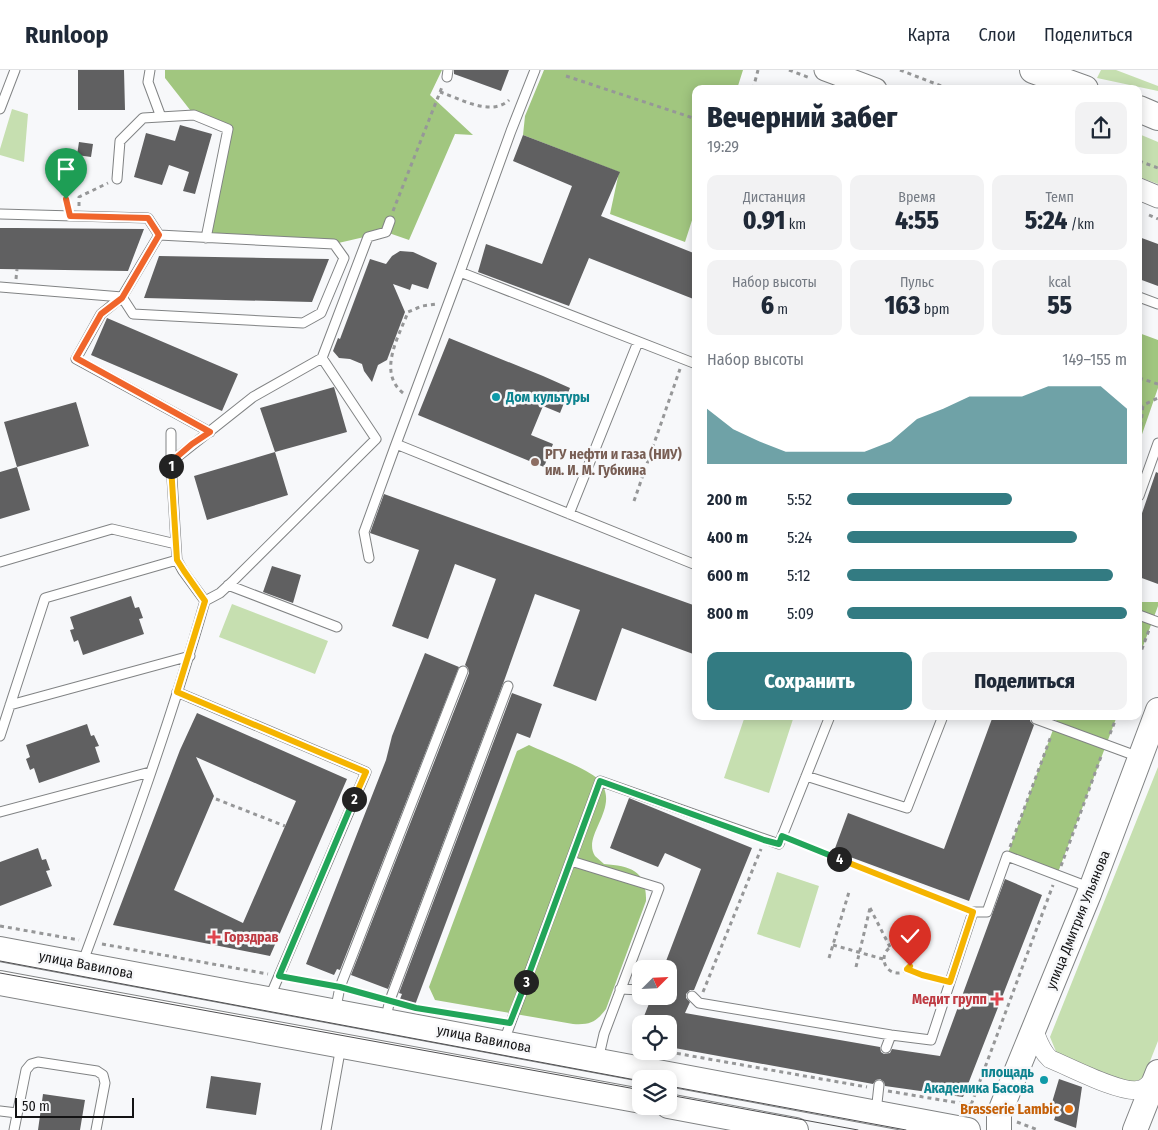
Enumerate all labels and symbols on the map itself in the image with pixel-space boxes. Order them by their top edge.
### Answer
pin [45,148,87,199]
place label: Дом культуры [505,389,590,406]
marker: Дом культуры [490,391,502,403]
place label: РГУ нефти и газа (НИУ) им. И. М. Губкина [545,446,682,479]
pin: 1 [158,454,184,478]
marker: РГУ нефти и газа (НИУ) им. И. М. Губкина [529,456,541,468]
pin: 2 [342,786,366,812]
pin: 4 [826,846,852,872]
street label: улица Дмитрия Ульянова [1042,848,1114,992]
pin [889,915,931,966]
place label: Горздрав [224,929,279,946]
marker: Горздрав [208,931,220,943]
street label: улица Вавилова [37,948,135,983]
north arrow [632,960,678,1005]
pin: 3 [514,970,538,994]
place label: Медит групп [912,991,987,1008]
marker: Медит групп [991,993,1003,1005]
street label: улица Вавилова [435,1022,533,1057]
place label: площадь Академика Басова [923,1064,1034,1097]
marker: площадь Академика Басова [1038,1074,1050,1086]
scale bar [15,1095,134,1118]
place label: Brasserie Lambic [960,1101,1060,1118]
marker: Brasserie Lambic [1063,1103,1075,1115]

